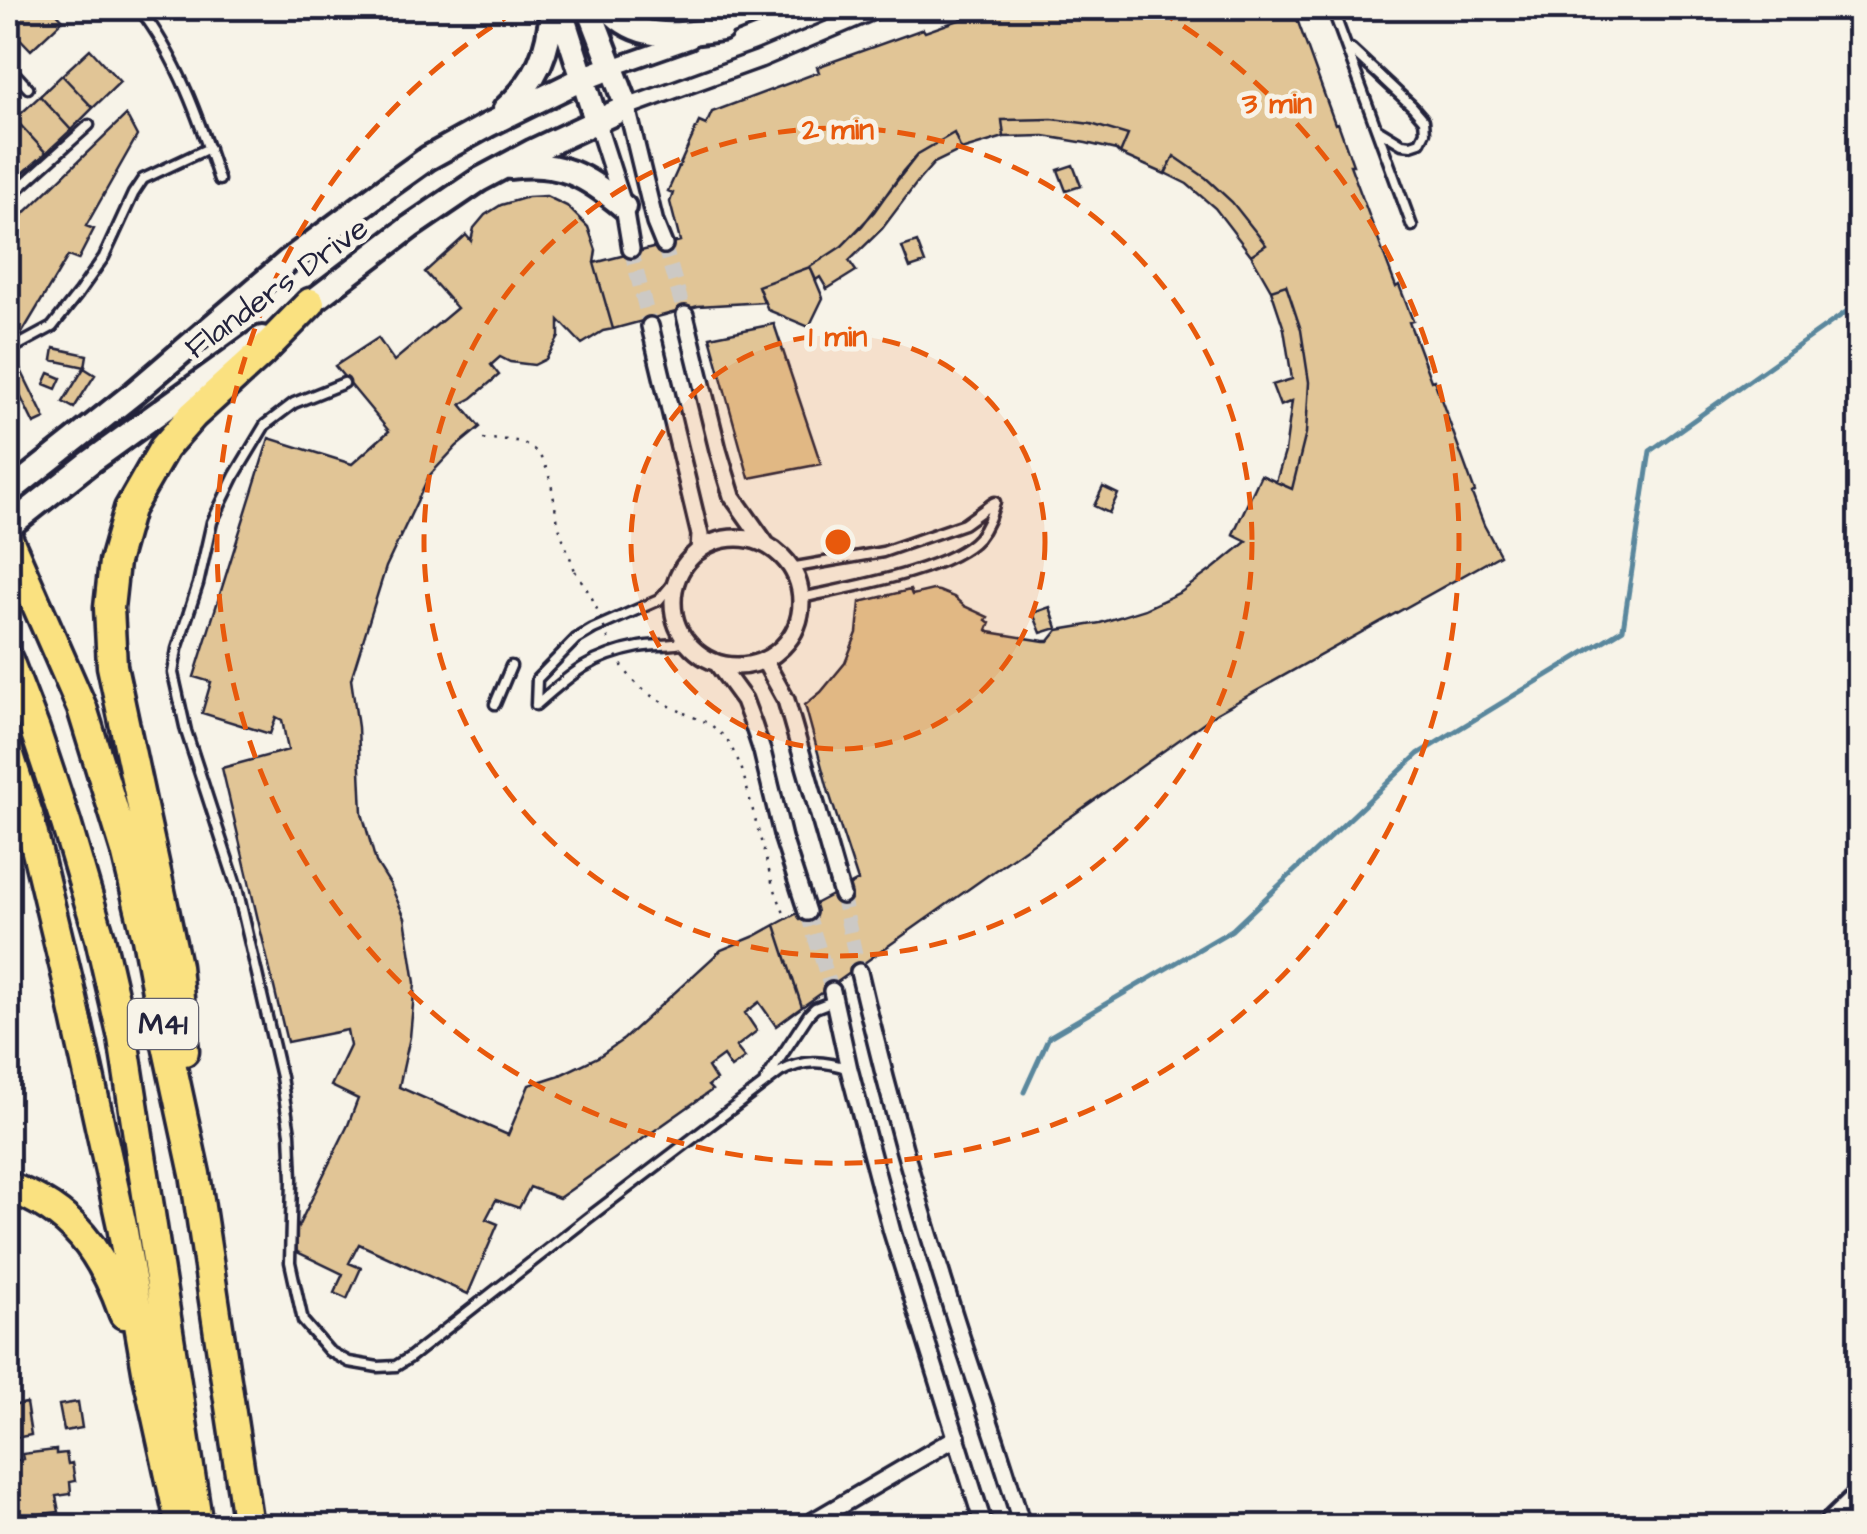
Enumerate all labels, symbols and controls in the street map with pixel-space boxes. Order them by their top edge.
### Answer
text: 3 min [1241,83,1312,125]
text: 2 min [801,109,874,151]
street label: Flanders Drive [176,206,378,370]
text: 1 min [809,316,867,358]
centre of rings [820,524,856,560]
road number: M41 [128,999,198,1049]

